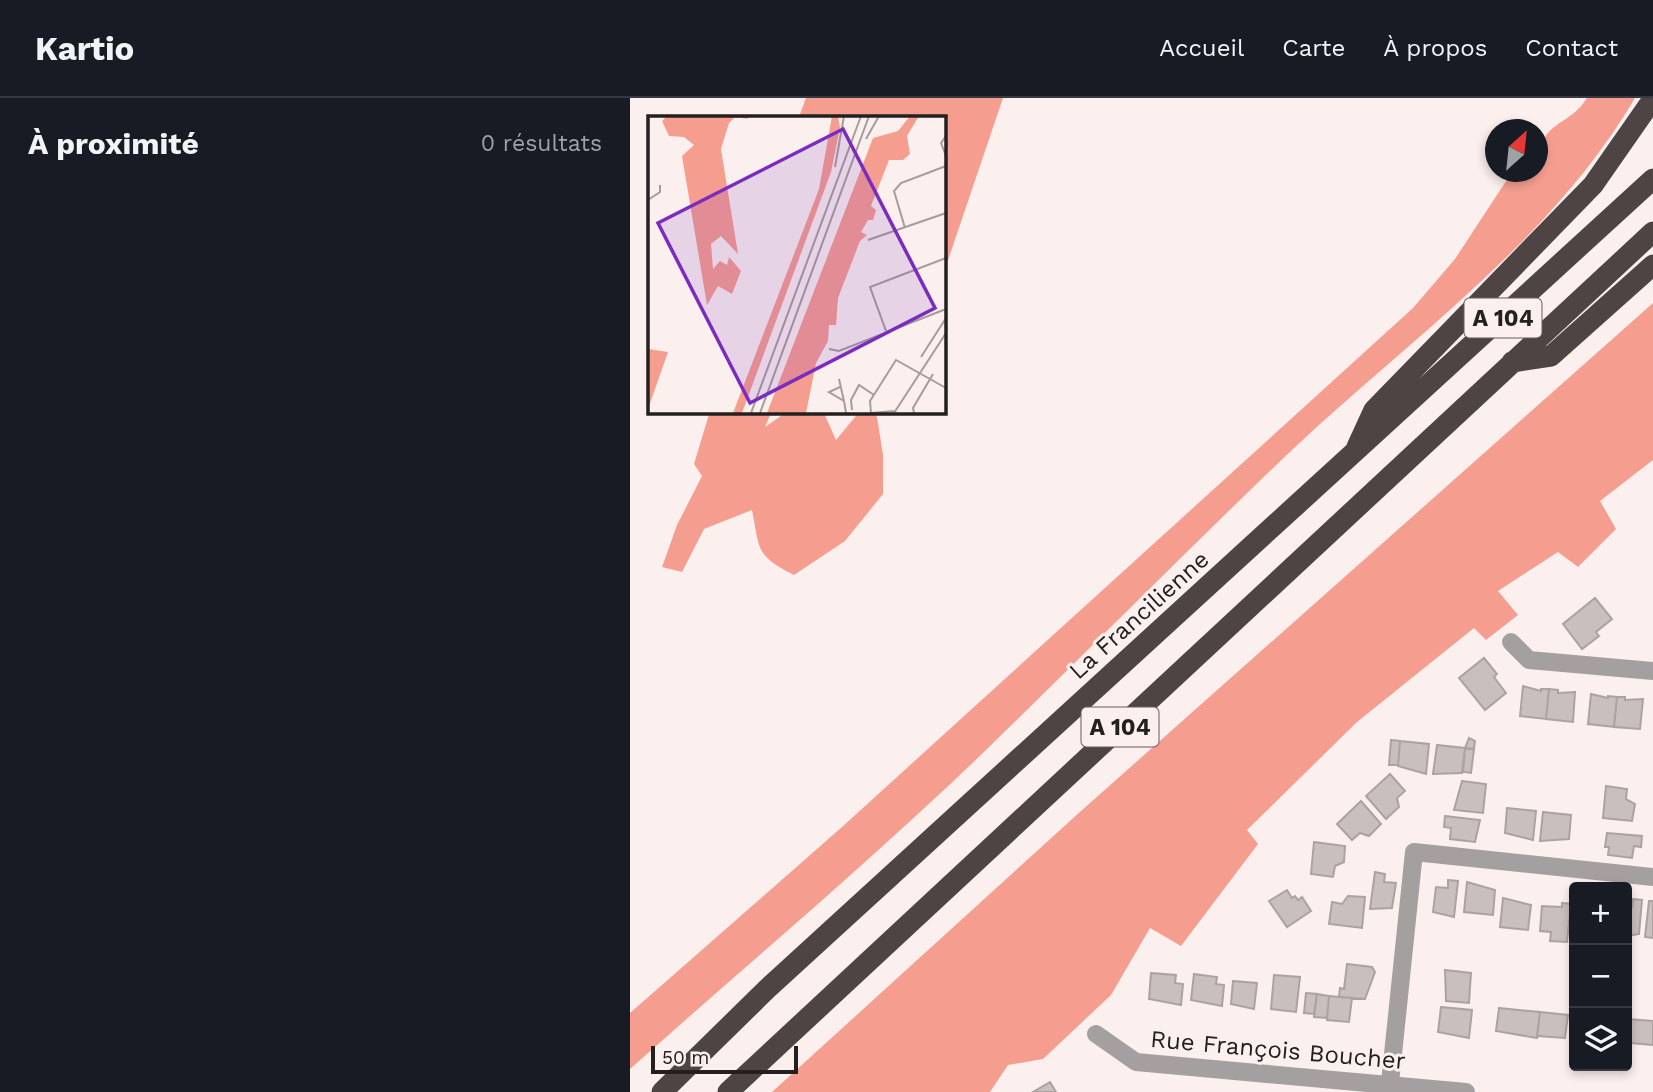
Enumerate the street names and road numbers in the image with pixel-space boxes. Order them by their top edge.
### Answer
road number: A 104 [1464,298,1542,338]
street label: La Francilienne [1063,545,1215,685]
road number: A 104 [1082,708,1158,747]
street label: Rue François Boucher [1149,1025,1407,1075]

